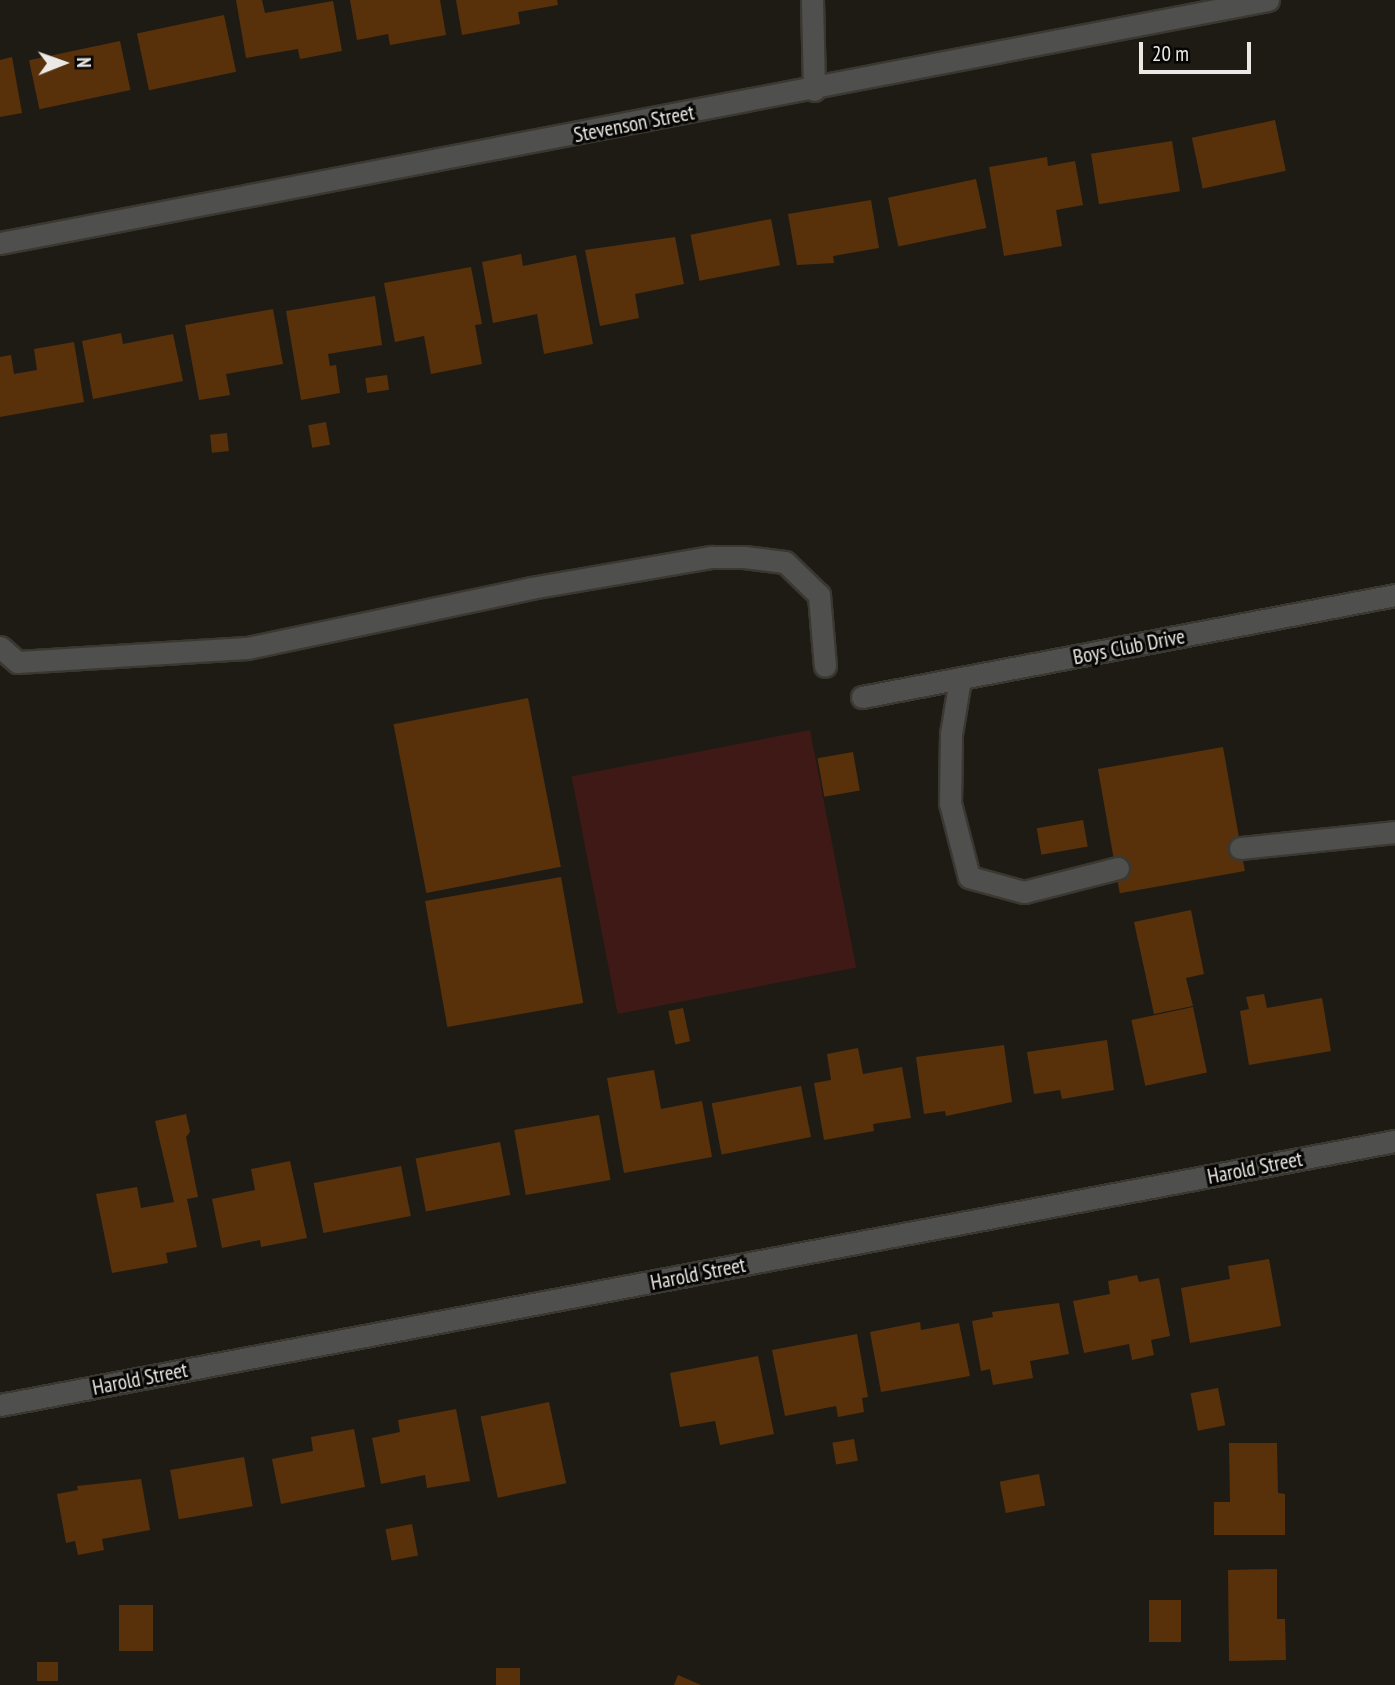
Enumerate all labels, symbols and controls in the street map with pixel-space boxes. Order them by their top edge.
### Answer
north arrow [28,28,98,98]
scale bar [1143,28,1255,72]
text: 20 m [1152,40,1189,67]
text: N [72,57,96,68]
street label: Stevenson Street [572,100,696,148]
street label: Boys Club Drive [1071,624,1187,670]
street label: Harold Street [1205,1146,1305,1190]
street label: Harold Street [648,1252,748,1296]
street label: Harold Street [90,1357,190,1401]

